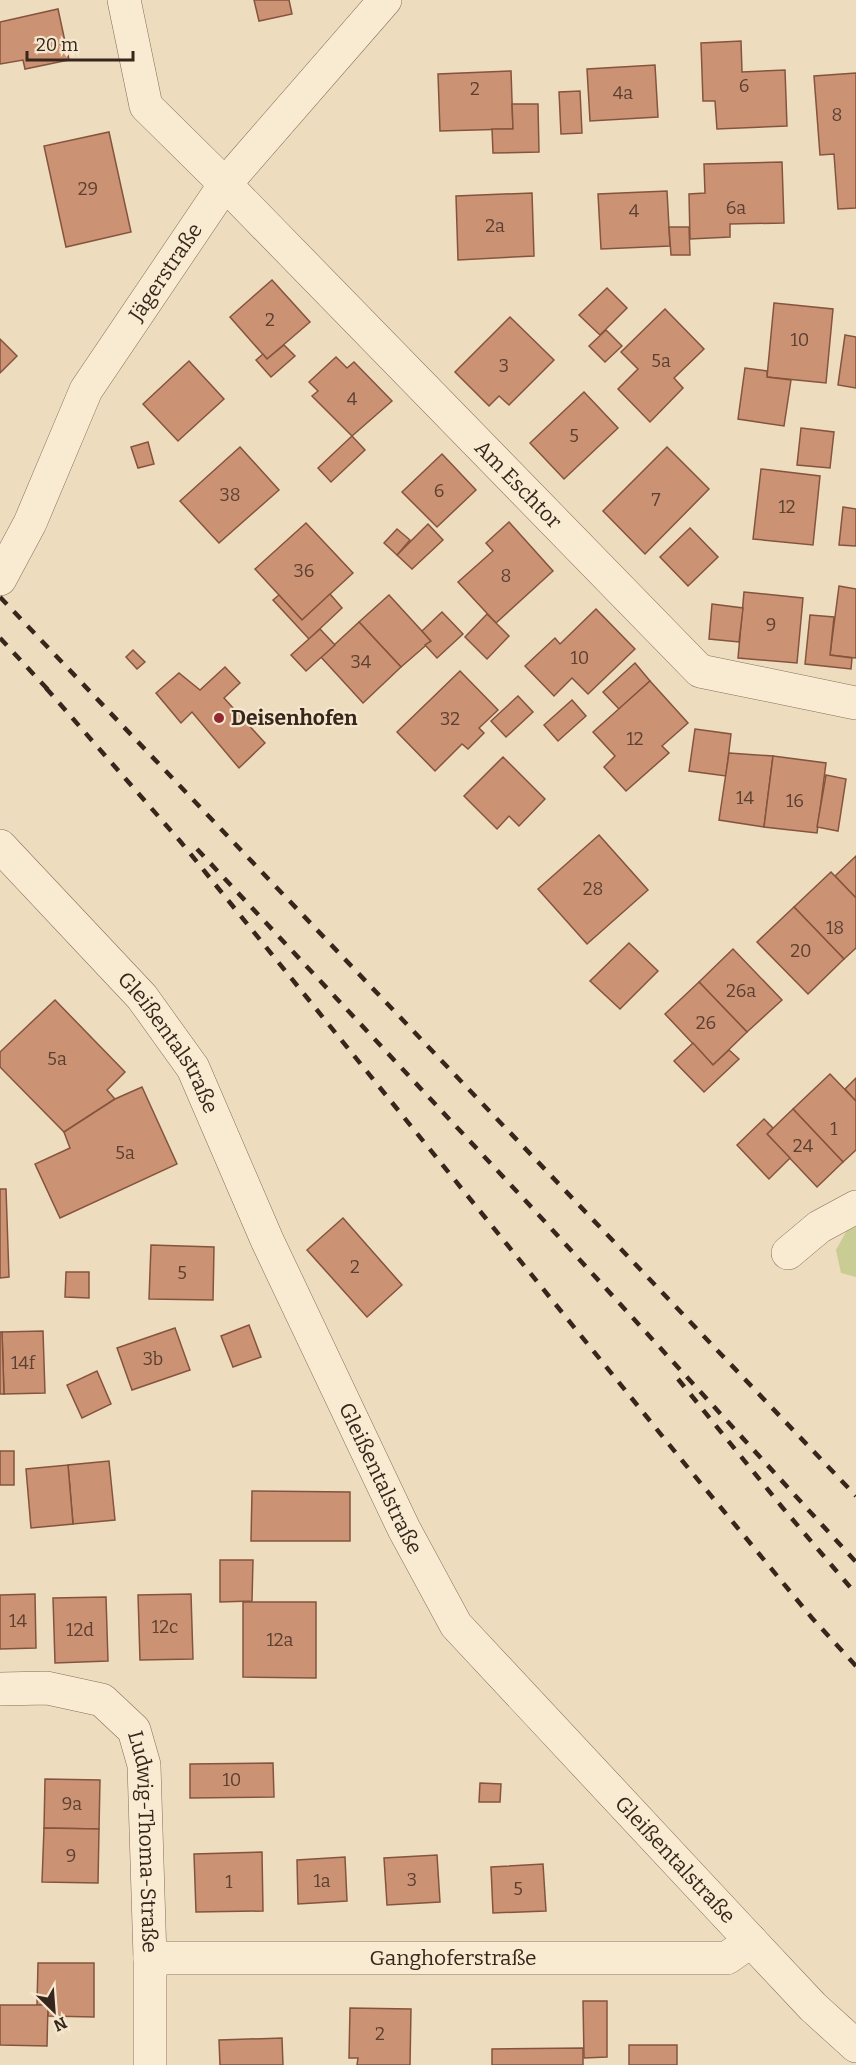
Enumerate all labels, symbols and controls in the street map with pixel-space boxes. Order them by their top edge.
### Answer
scale bar [27,24,134,62]
text: 20 m [36,34,78,56]
house number: 6 [739,75,749,97]
house number: 2 [470,78,480,100]
house number: 4a [613,82,633,104]
house number: 8 [832,104,842,126]
house number: 29 [78,178,98,200]
house number: 6a [726,197,746,219]
house number: 4 [629,200,640,222]
house number: 2a [485,215,505,237]
street label: Jägerstraße [123,218,208,327]
house number: 2 [265,309,275,331]
house number: 10 [791,329,809,351]
house number: 5a [651,350,671,372]
house number: 3 [499,355,509,377]
house number: 4 [347,388,358,410]
house number: 5 [569,425,579,447]
street label: Am Eschtor [469,435,567,534]
house number: 6 [434,480,444,502]
house number: 38 [219,484,241,506]
house number: 7 [651,489,661,511]
house number: 12 [778,496,796,518]
house number: 36 [294,560,314,582]
house number: 8 [501,565,511,587]
house number: 9 [766,614,776,636]
house number: 10 [571,647,589,669]
house number: 34 [351,651,372,673]
place label: Deisenhofen [231,705,358,731]
house number: 32 [440,708,460,730]
marker: Deisenhofen [212,711,226,725]
house number: 12 [626,728,644,750]
house number: 14 [736,787,754,809]
house number: 16 [786,790,804,812]
house number: 28 [583,878,603,900]
house number: 18 [826,917,844,939]
house number: 20 [790,940,812,962]
street label: Gleißentalstraße [112,966,224,1117]
house number: 26a [726,980,756,1002]
house number: 26 [696,1012,716,1034]
house number: 5a [47,1048,67,1070]
house number: 1 [830,1118,838,1140]
house number: 24 [793,1135,814,1157]
house number: 5a [115,1142,135,1164]
house number: 2 [350,1256,360,1278]
house number: 5 [177,1262,187,1284]
house number: 3b [143,1348,163,1370]
house number: 14f [11,1352,37,1374]
street label: Gleißentalstraße [333,1398,428,1559]
house number: 14 [9,1610,27,1632]
house number: 12c [152,1616,178,1638]
house number: 12d [66,1619,94,1641]
house number: 12a [267,1629,294,1651]
street label: Ludwig-Thoma-Straße [122,1728,163,1953]
house number: 10 [223,1769,241,1791]
street label: Gleißentalstraße [609,1790,741,1929]
house number: 9a [62,1793,82,1815]
house number: 9 [66,1845,76,1867]
house number: 3 [407,1869,417,1891]
house number: 1a [313,1870,331,1892]
house number: 1 [225,1871,233,1893]
house number: 5 [513,1878,523,1900]
street label: Ganghoferstraße [370,1945,537,1971]
north arrow [24,1981,84,2041]
text: N [51,2013,70,2035]
house number: 2 [375,2023,385,2045]

